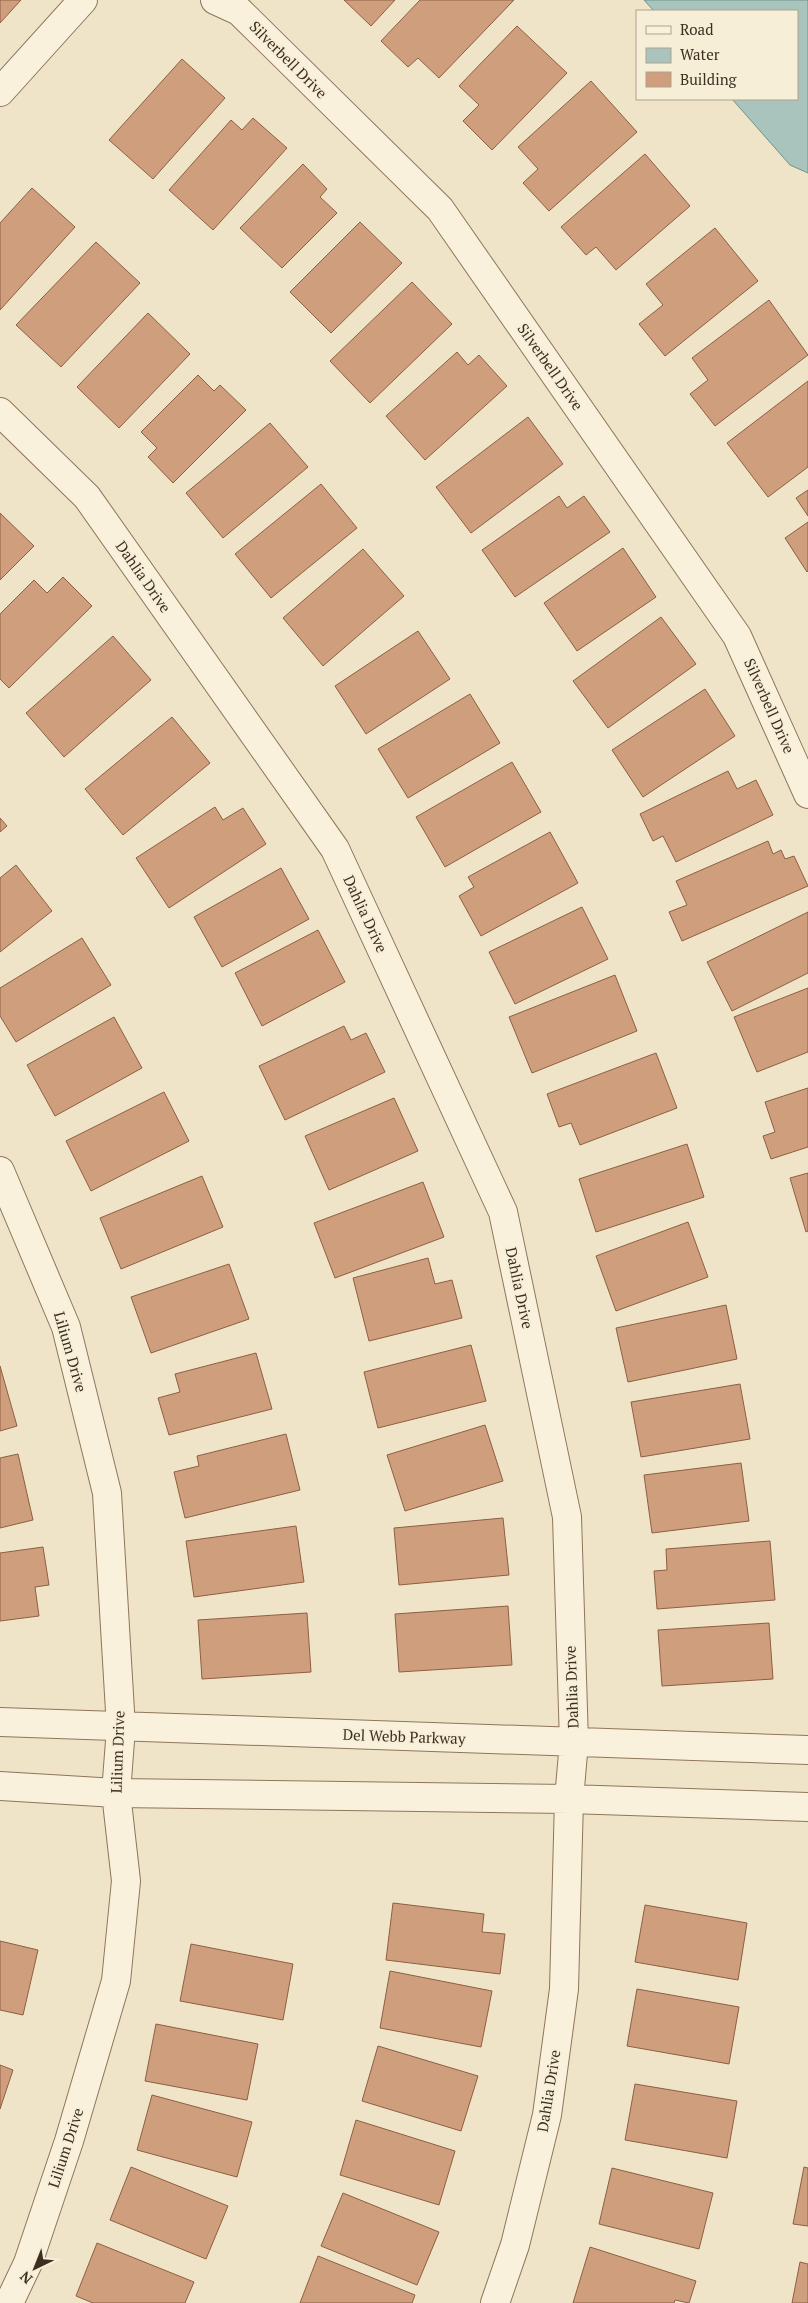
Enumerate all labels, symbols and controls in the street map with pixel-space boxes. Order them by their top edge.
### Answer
legend [636,10,798,100]
street label: Silverbell Drive [246,16,332,102]
text: Road [680,19,713,39]
text: Water [680,44,720,64]
text: Building [680,69,738,89]
street label: Silverbell Drive [513,319,588,414]
street label: Dahlia Drive [112,537,176,616]
street label: Silverbell Drive [740,655,800,756]
street label: Dahlia Drive [339,872,393,955]
street label: Dahlia Drive [502,1245,538,1330]
street label: Lilium Drive [50,1309,92,1394]
street label: Dahlia Drive [560,1645,582,1729]
street label: Lilium Drive [106,1710,128,1794]
street label: Del Webb Parkway [342,1724,466,1748]
street label: Dahlia Drive [532,2048,564,2133]
street label: Lilium Drive [43,2105,87,2190]
north arrow [10,2243,60,2293]
text: N [15,2267,36,2288]

